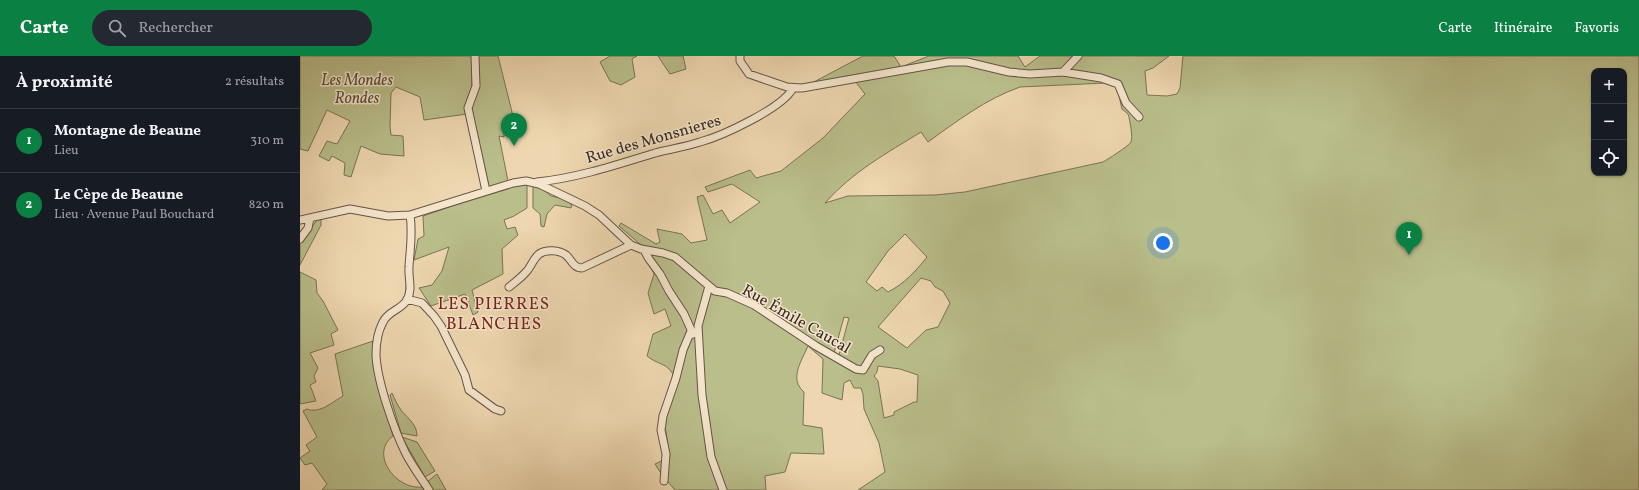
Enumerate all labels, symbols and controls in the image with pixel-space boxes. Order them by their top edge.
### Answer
search box [92,10,372,46]
text: Carte [20,15,68,41]
icon: search [106,17,128,39]
text: Rechercher [138,18,213,39]
text: Carte [1438,19,1472,38]
text: Itinéraire [1494,19,1553,38]
text: Favoris [1575,19,1619,38]
map controls [1591,68,1627,176]
button: + [1591,68,1627,104]
park label: Les Mondes Rondes [321,70,393,110]
text: À proximité [16,71,113,94]
text: 2 résultats [225,73,284,91]
button: − [1591,104,1627,140]
street label: Rue des Monsnieres [583,110,724,170]
pin: 2 [501,113,527,146]
text: Montagne de Beaune [54,121,201,142]
text: 1 [26,132,32,150]
text: 310 m [250,132,284,150]
button: locate [1591,140,1627,176]
text: Lieu [54,142,79,160]
text: Le Cèpe de Beaune [54,185,183,206]
text: 2 [26,196,32,214]
text: 820 m [249,196,284,214]
text: Lieu · Avenue Paul Bouchard [54,206,214,224]
pin: 1 [1396,222,1422,255]
your location [1153,233,1173,253]
street label: Rue Émile Caucal [738,280,855,360]
district label: LES PIERRES BLANCHES [438,293,550,336]

